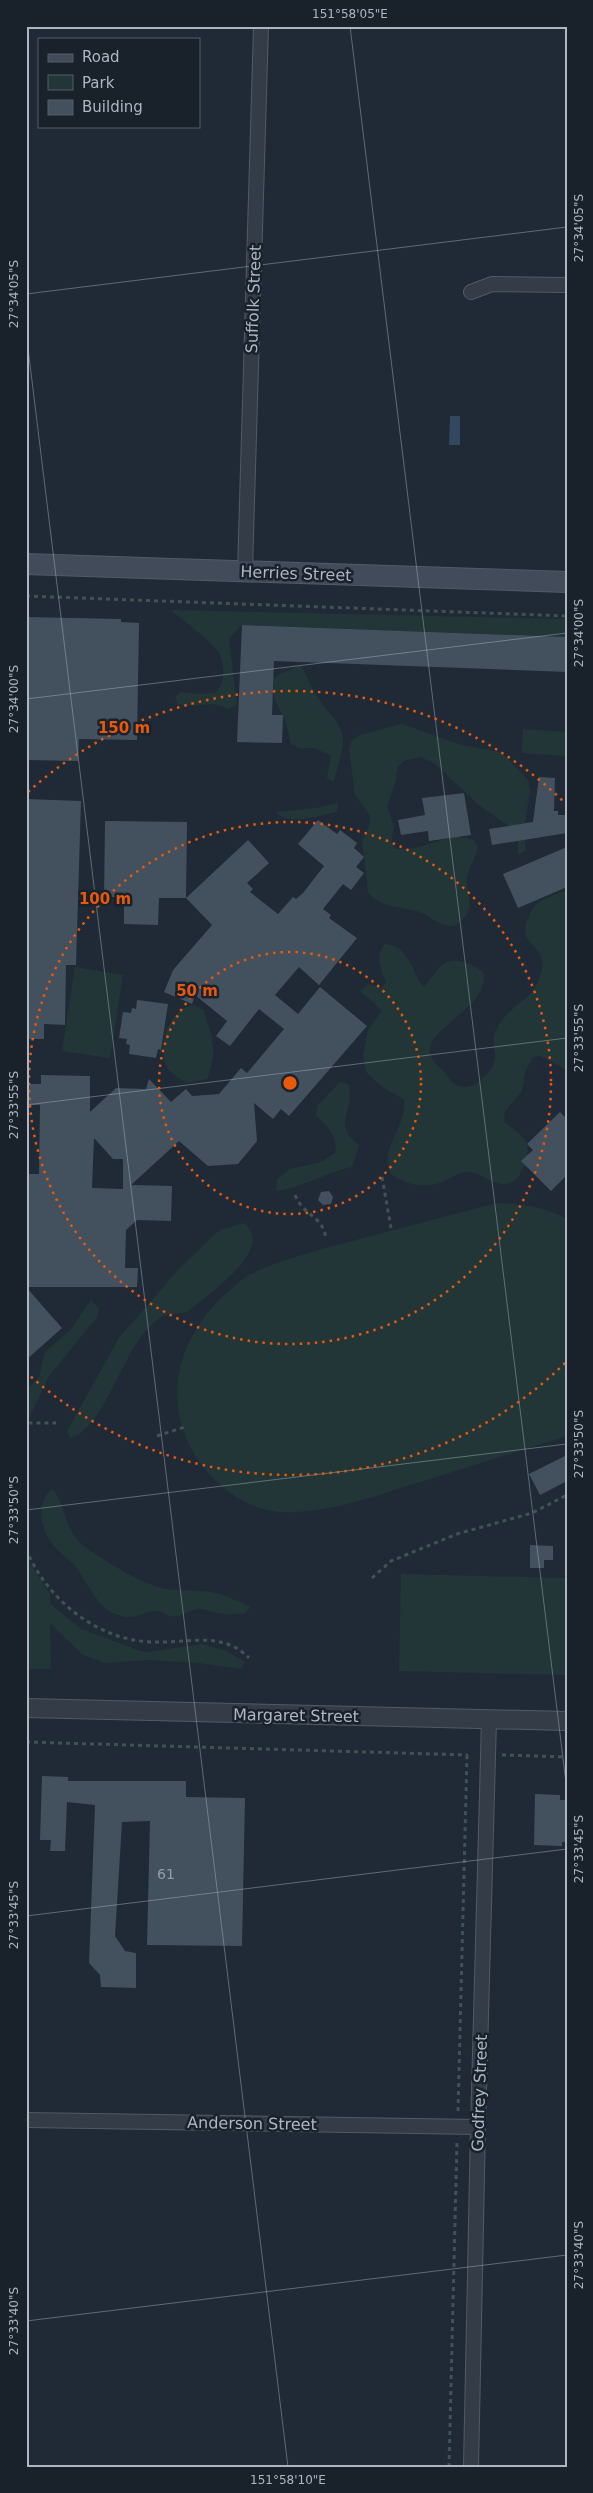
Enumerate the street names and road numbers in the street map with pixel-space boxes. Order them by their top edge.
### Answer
street label: Suffolk Street [242,244,265,354]
street label: Herries Street [240,562,352,585]
street label: Margaret Street [233,1705,359,1726]
street label: Godfrey Street [468,2034,491,2152]
street label: Anderson Street [187,2113,317,2134]

